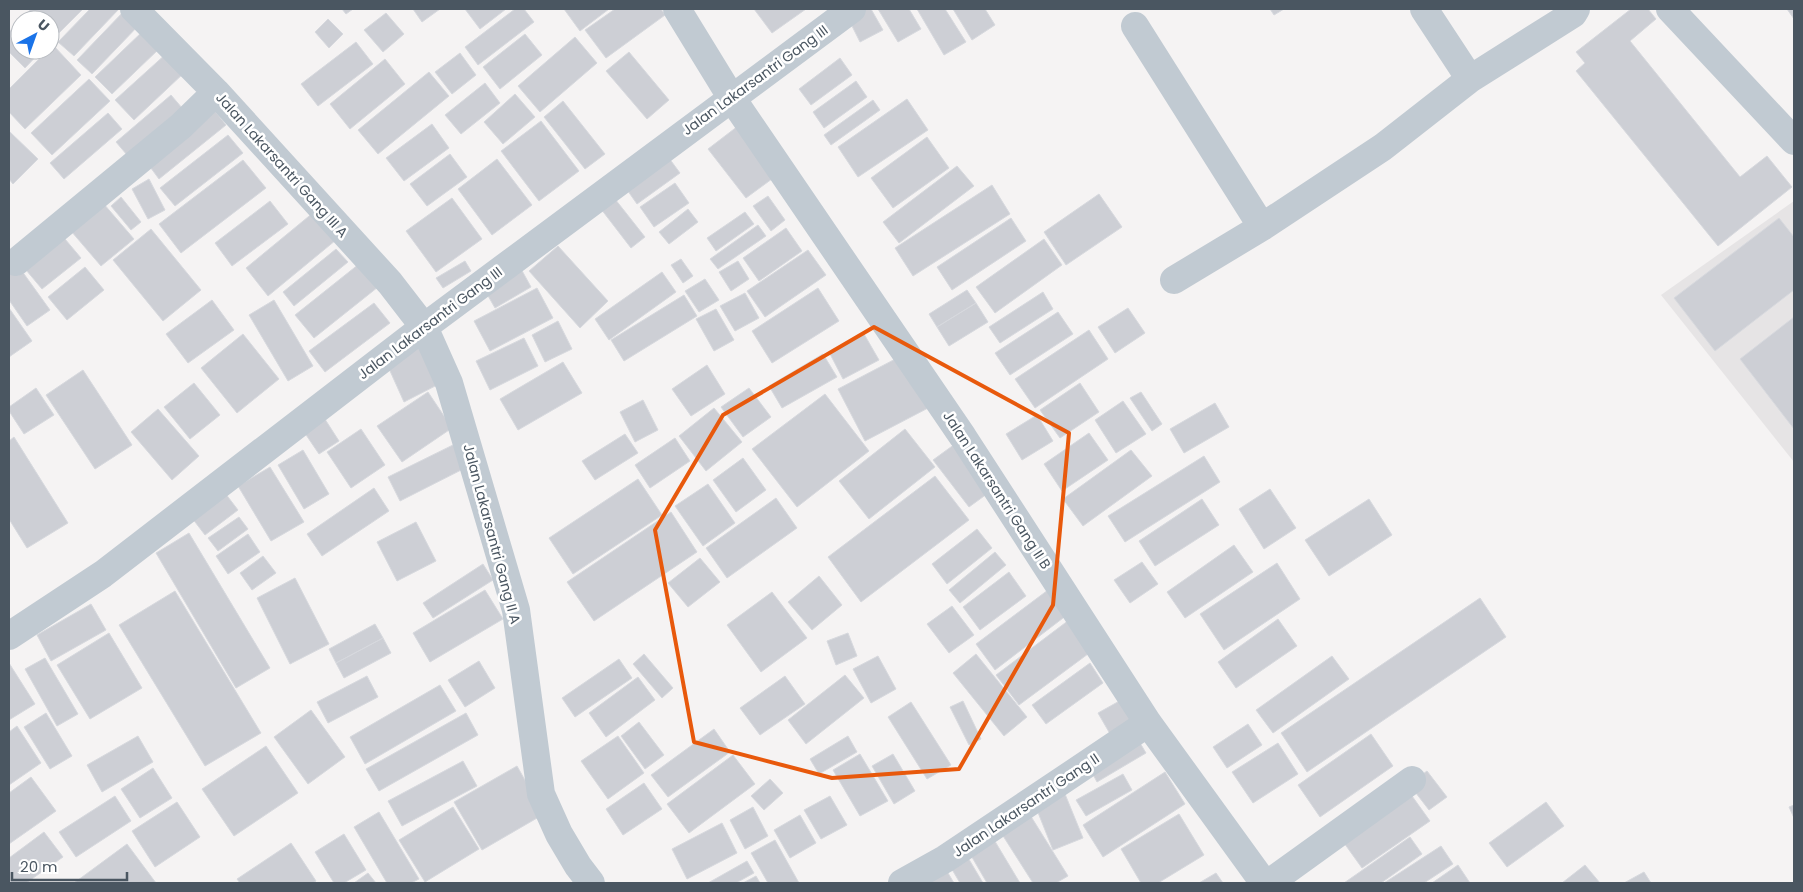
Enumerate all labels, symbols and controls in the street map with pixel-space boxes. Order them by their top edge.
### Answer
north arrow [10,10,60,60]
text: U [33,14,54,36]
street label: Jalan Lakarsantri Gang III [678,20,832,140]
street label: Jalan Lakarsantri Gang III A [211,88,353,242]
street label: Jalan Lakarsantri Gang III [354,262,506,384]
street label: Jalan Lakarsantri Gang II B [938,407,1056,573]
street label: Jalan Lakarsantri Gang II A [458,442,526,626]
street label: Jalan Lakarsantri Gang II [949,748,1103,862]
scale bar [12,850,128,882]
text: 20 m [20,856,58,877]

